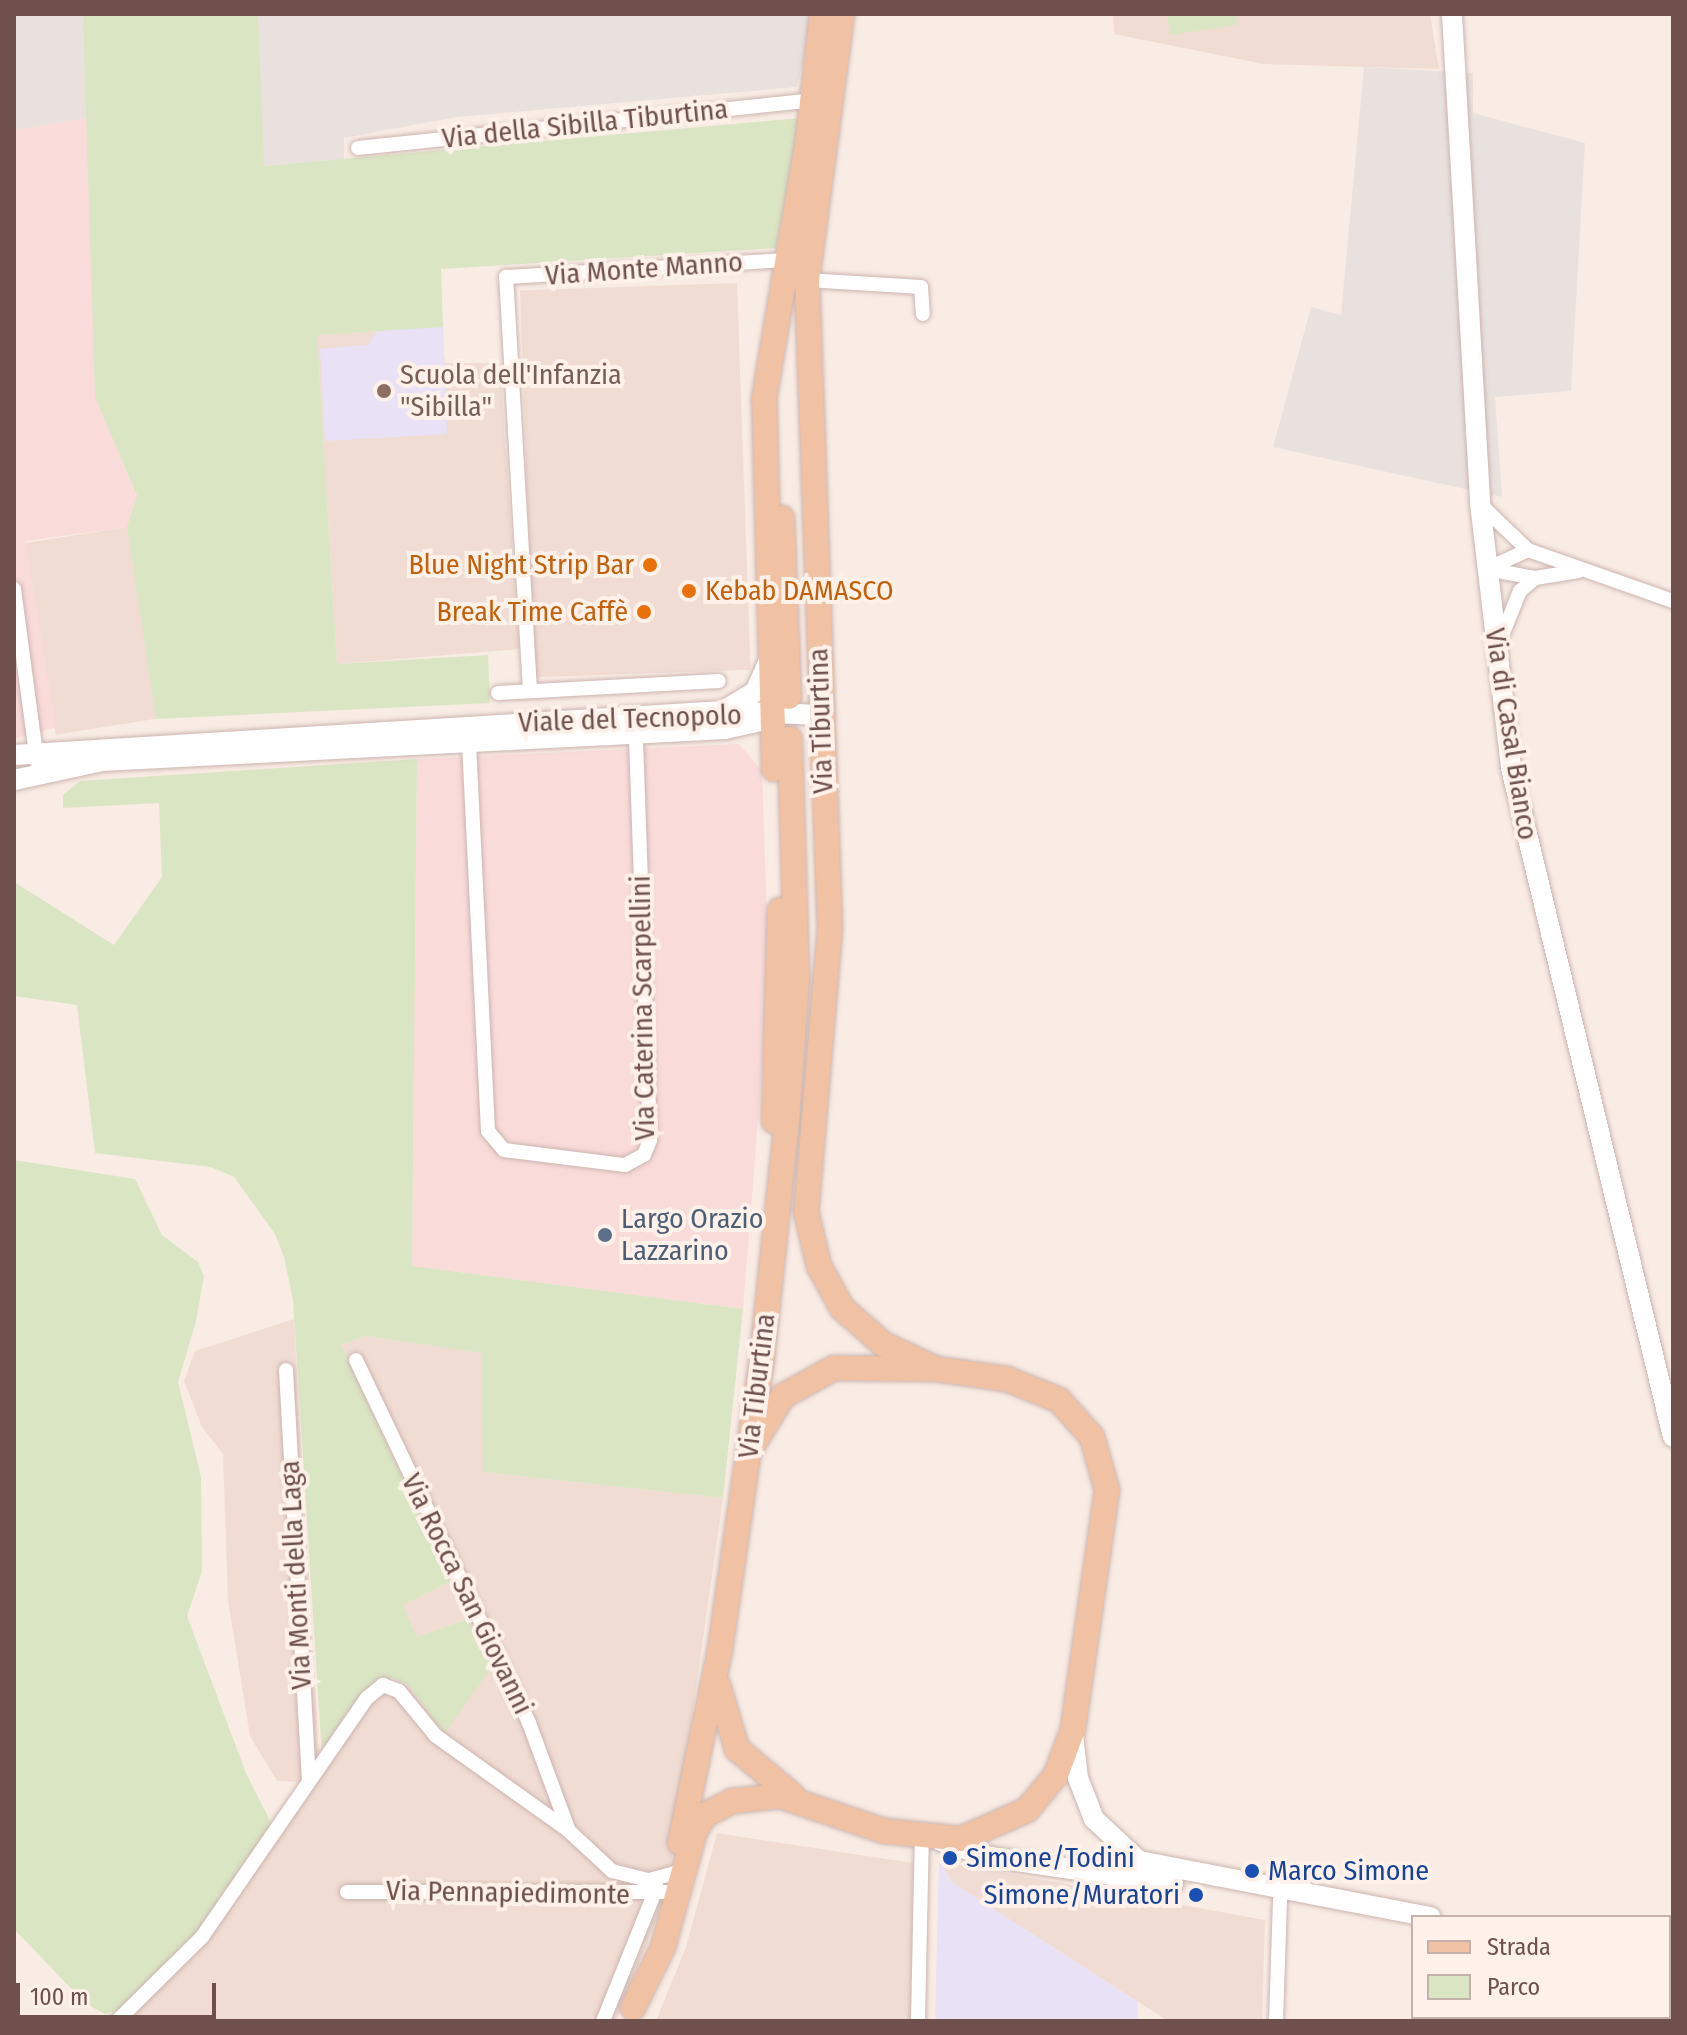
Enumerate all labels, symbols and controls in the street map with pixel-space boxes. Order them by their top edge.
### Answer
street label: Via della Sibilla Tiburtina [440,92,730,156]
street label: Via Monte Manno [544,245,744,293]
place label: Scuola dell'Infanzia "Sibilla" [400,358,622,424]
marker: Scuola dell'Infanzia "Sibilla" [375,382,393,400]
place label: Blue Night Strip Bar [408,548,634,582]
marker: Blue Night Strip Bar [641,556,659,574]
place label: Kebab DAMASCO [705,574,894,608]
marker: Kebab DAMASCO [680,582,698,600]
place label: Break Time Caffè [436,595,628,629]
marker: Break Time Caffè [635,603,653,621]
street label: Via di Casal Bianco [1478,626,1544,842]
street label: Via Tiburtina [802,648,840,794]
street label: Viale del Tecnopolo [518,698,742,740]
street label: Via Caterina Scarpellini [624,875,662,1141]
place label: Largo Orazio Lazzarino [621,1202,763,1268]
marker: Largo Orazio Lazzarino [596,1226,614,1244]
street label: Via Tiburtina [731,1312,783,1460]
street label: Via Monti della Laga [273,1459,319,1691]
street label: Via Rocca San Giovanni [394,1468,540,1720]
place label: Simone/Todini [966,1841,1135,1875]
marker: Simone/Todini [941,1849,959,1867]
place label: Marco Simone [1268,1854,1429,1888]
marker: Marco Simone [1243,1862,1261,1880]
street label: Via Pennapiedimonte [386,1874,630,1912]
place label: Simone/Muratori [984,1878,1180,1912]
marker: Simone/Muratori [1187,1886,1205,1904]
legend [1411,1915,1671,2019]
text: Strada [1487,1933,1551,1961]
scale bar [20,1967,220,2017]
text: Parco [1487,1973,1540,2001]
text: 100 m [30,1983,88,2011]

